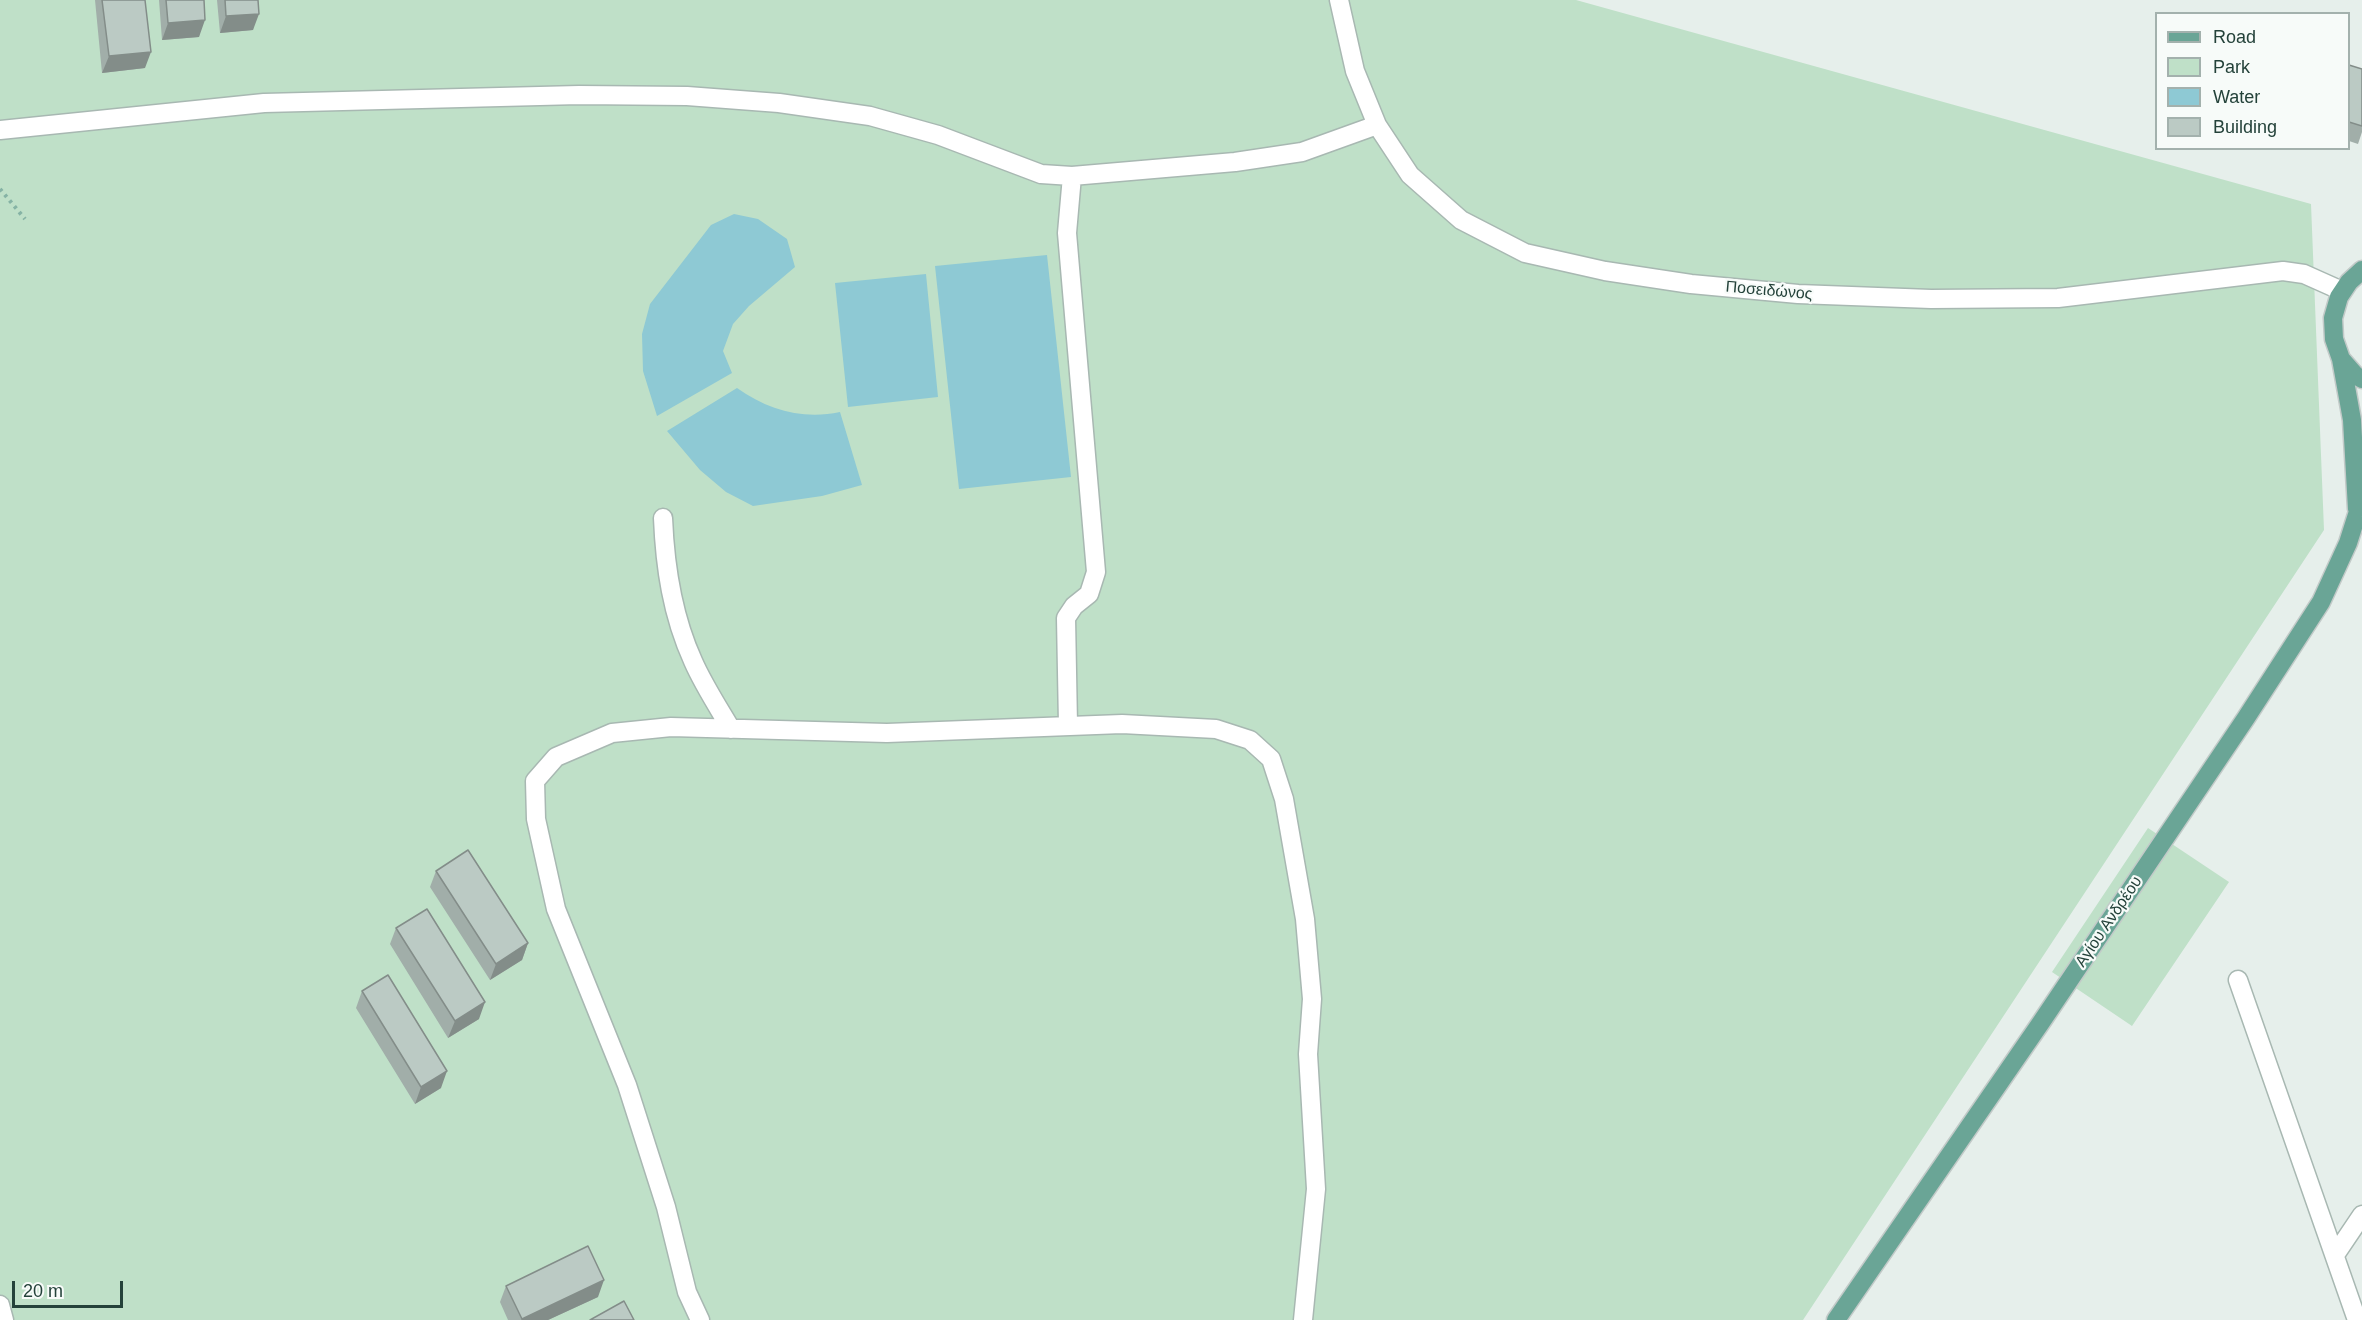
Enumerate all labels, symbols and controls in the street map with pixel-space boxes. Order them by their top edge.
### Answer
legend [2155,12,2350,150]
text: Road [2213,27,2256,47]
text: Park [2213,57,2250,77]
text: Water [2213,87,2260,107]
text: Building [2213,117,2277,137]
street label: Ποσειδώνος [1725,278,1813,304]
street label: Αγίου Ανδρέου [2072,873,2146,971]
scale bar [15,1269,126,1307]
text: 20 m [23,1281,63,1301]

